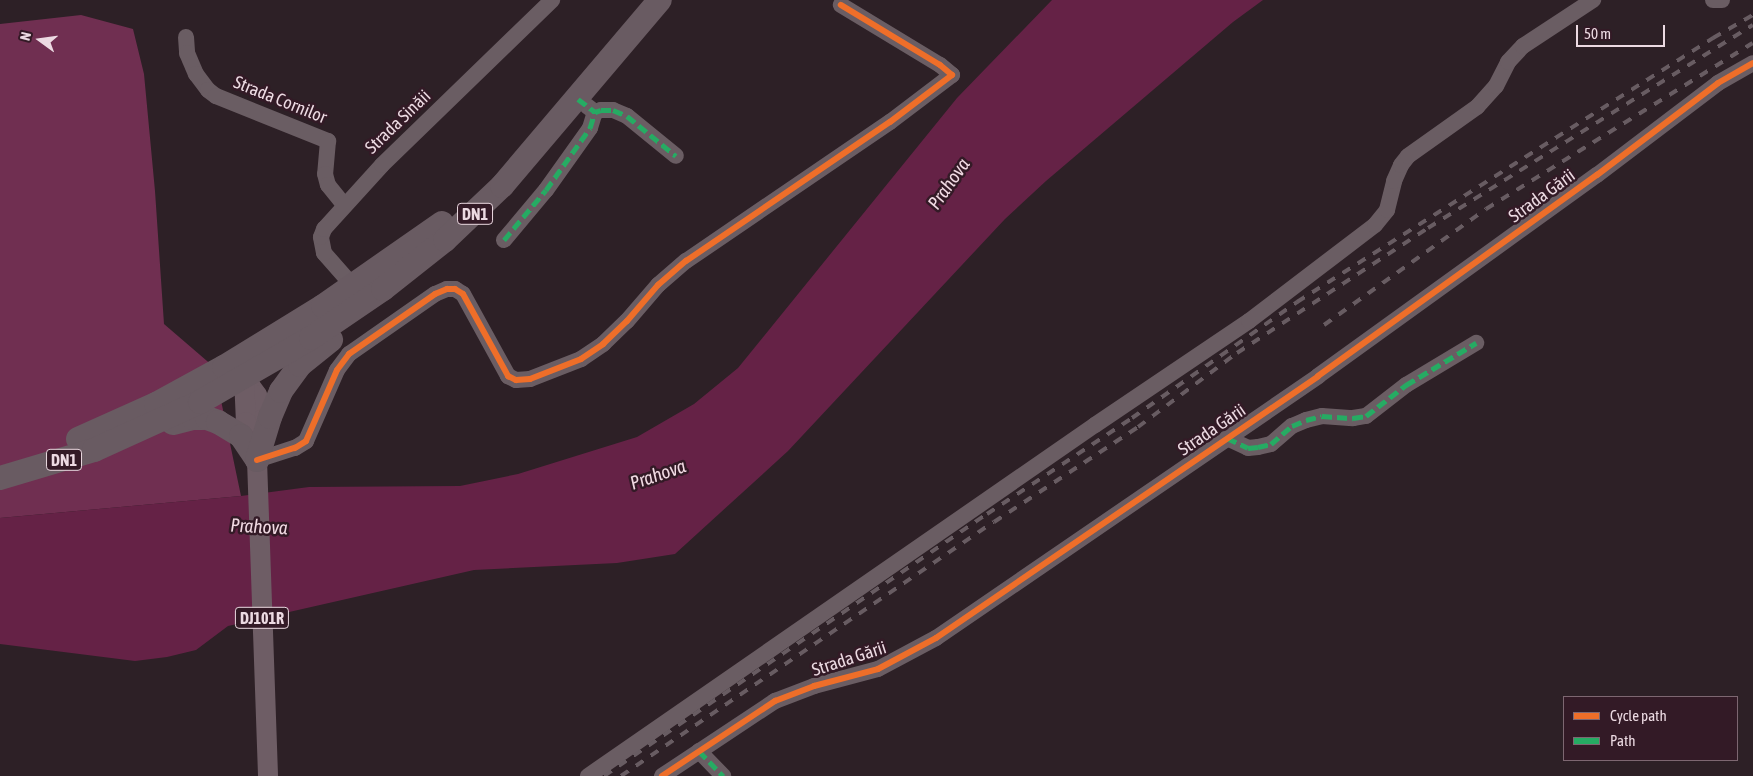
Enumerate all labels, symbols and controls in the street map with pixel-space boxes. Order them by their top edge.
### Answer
north arrow [15,15,65,65]
scale bar [1578,15,1667,47]
text: 50 m [1584,25,1611,42]
text: N [17,30,34,42]
street label: Strada Cornilor [230,72,330,128]
street label: Strada Sinăii [361,86,435,158]
water label: Prahova [923,154,975,214]
street label: Strada Gării [1505,165,1579,227]
road number: DN1 [456,200,494,228]
street label: Strada Gării [1174,400,1250,460]
road number: DN1 [45,446,83,474]
water label: Prahova [627,455,689,495]
water label: Prahova [230,514,288,540]
road number: DJ101R [234,604,290,632]
street label: Strada Gării [809,637,889,681]
legend [1563,696,1738,761]
text: Cycle path [1610,707,1667,724]
text: Path [1610,732,1636,749]

